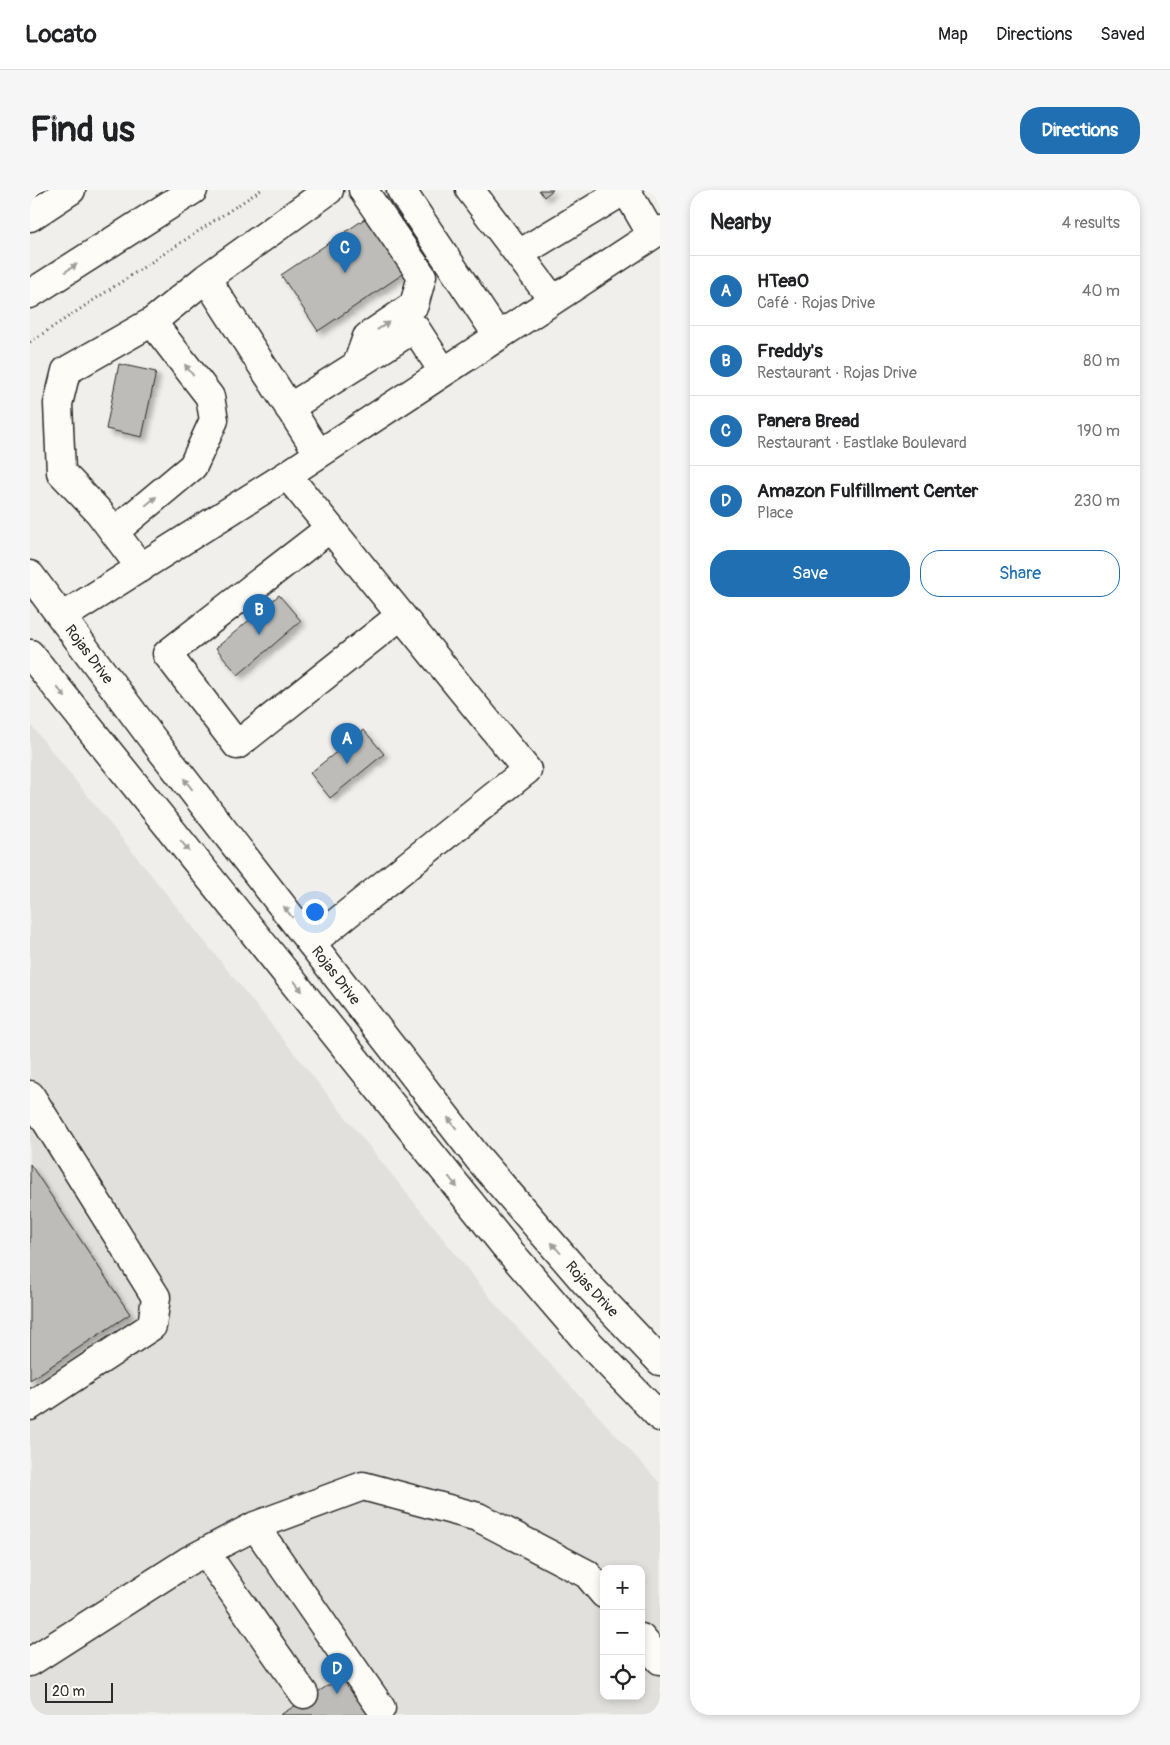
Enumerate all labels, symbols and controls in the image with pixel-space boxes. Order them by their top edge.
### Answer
text: Locato [25,20,97,49]
text: Map [938,23,968,46]
text: Directions [996,23,1072,46]
text: Saved [1100,23,1145,46]
button: Directions [1020,107,1140,154]
text: Find us [30,108,135,152]
text: Nearby [710,209,771,236]
text: 4 results [1062,213,1120,233]
pin: C [329,232,361,273]
one-way arrow [64,263,78,272]
text: HTeaO [757,269,809,293]
text: A [721,281,731,301]
text: 40 m [1082,281,1120,301]
text: Café · Rojas Drive [757,293,875,313]
one-way arrow [377,321,390,331]
text: Freddy's [757,339,823,363]
text: B [721,351,731,371]
text: 80 m [1083,351,1120,371]
one-way arrow [184,363,194,377]
text: Restaurant · Rojas Drive [757,363,917,383]
text: Panera Bread [757,409,860,433]
text: C [721,421,731,441]
text: 190 m [1077,421,1120,441]
text: Restaurant · Eastlake Boulevard [757,433,967,453]
text: Amazon Fulfillment Center [757,479,978,503]
text: D [721,491,731,511]
text: 230 m [1074,491,1120,511]
one-way arrow [144,495,157,506]
text: Place [757,503,793,523]
button: Save [710,550,910,597]
button: Share [920,550,1120,597]
pin: B [243,594,275,635]
street label: Rojas Drive [61,621,118,689]
one-way arrow [55,686,66,699]
pin: A [331,723,363,764]
one-way arrow [182,778,193,791]
one-way arrow [179,839,190,852]
your location [302,899,328,925]
one-way arrow [282,906,293,919]
street label: Rojas Drive [307,942,365,1009]
one-way arrow [292,979,303,992]
one-way arrow [446,1117,457,1130]
one-way arrow [448,1175,459,1188]
one-way arrow [550,1242,561,1255]
street label: Rojas Drive [561,1257,623,1322]
map controls [600,1565,645,1700]
button: + [600,1565,645,1610]
button: − [600,1610,645,1655]
pin: D [321,1653,353,1694]
button: locate [600,1655,645,1700]
scale bar [45,1680,112,1703]
text: 20 m [52,1683,85,1700]

